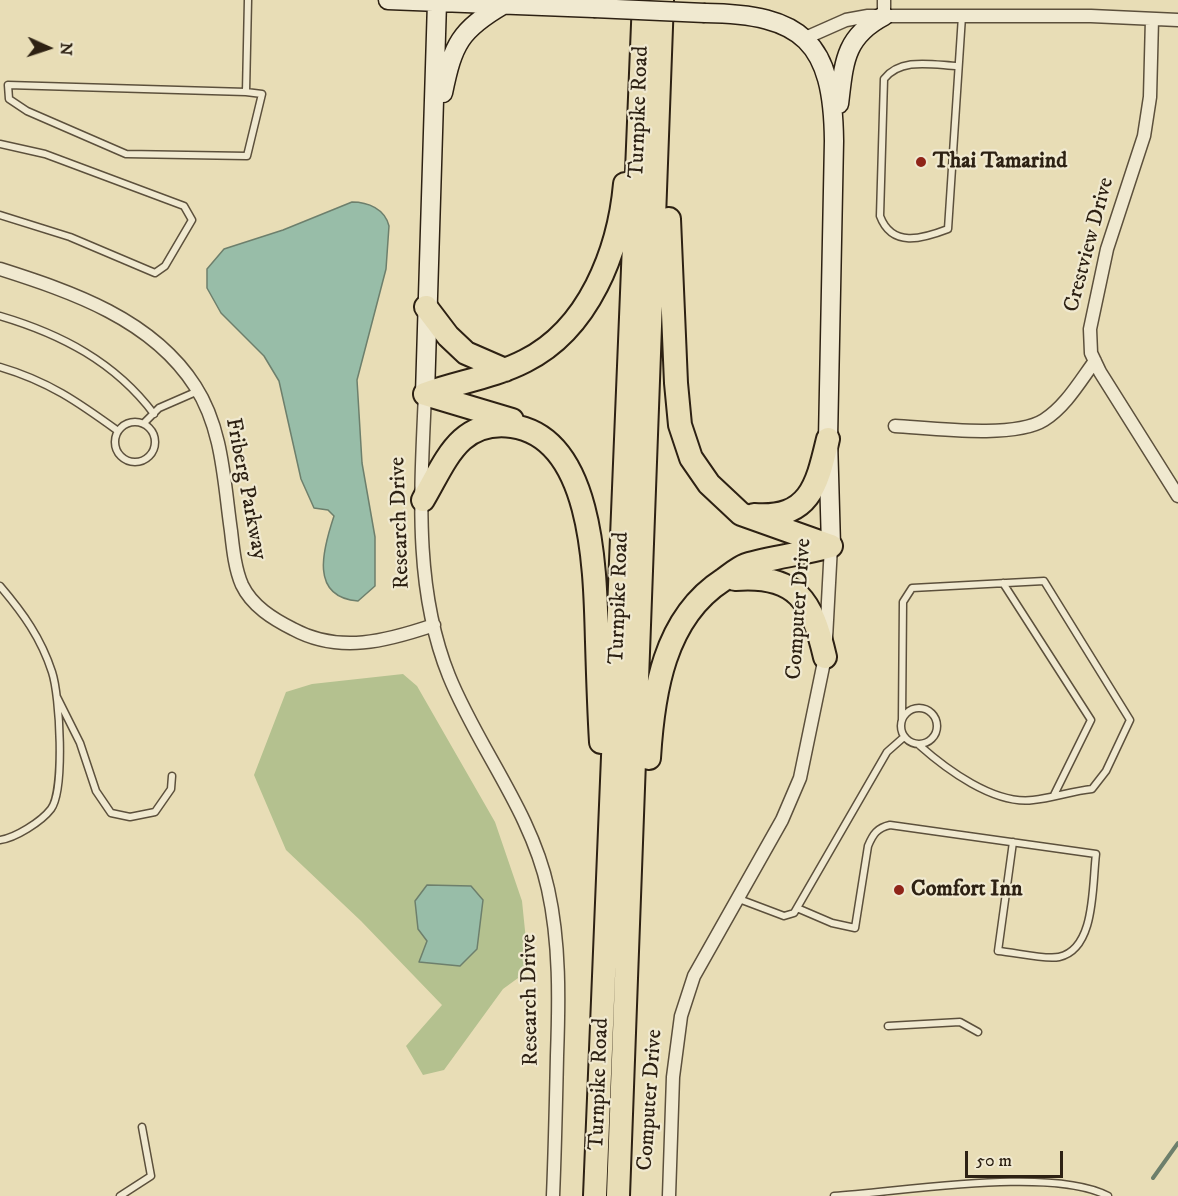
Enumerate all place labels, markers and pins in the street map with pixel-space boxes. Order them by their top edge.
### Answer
place label: Thai Tamarind [933,149,1067,175]
marker: Thai Tamarind [914,155,928,169]
place label: Comfort Inn [911,877,1022,903]
marker: Comfort Inn [892,883,906,897]

